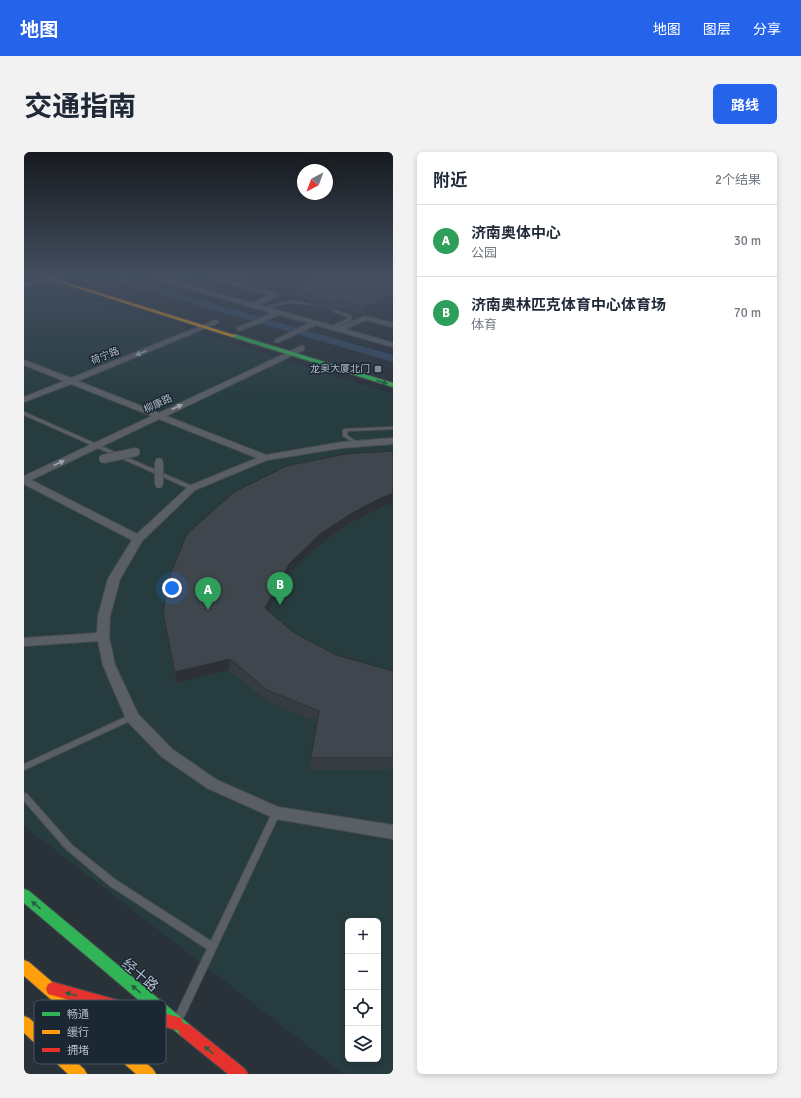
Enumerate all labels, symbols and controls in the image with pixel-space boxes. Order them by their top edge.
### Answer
text: 地图 [20,18,58,42]
text: 地图 [653,21,681,38]
text: 图层 [703,21,731,38]
text: 分享 [753,21,781,38]
button: 路线 [713,84,777,124]
text: 交通指南 [24,90,136,124]
north arrow [297,164,333,200]
text: 附近 [433,170,467,191]
text: 2个结果 [715,172,761,188]
text: 济南奥体中心 [471,224,561,242]
text: A [442,233,450,249]
text: 30 m [734,233,761,249]
text: 公园 [471,245,497,261]
text: 济南奥林匹克体育中心体育场 [471,296,666,314]
text: B [442,305,450,321]
text: 70 m [734,305,761,321]
text: 体育 [471,317,497,333]
street label: 荷宁路 [89,345,121,367]
one-way arrow [134,350,146,356]
place label: 龙奥大厦北门 [310,363,370,375]
marker: 龙奥大厦北门 [373,364,383,374]
one-way arrow [376,379,388,385]
street label: 柳康路 [142,392,174,416]
one-way arrow [171,404,182,410]
one-way arrow [54,460,65,466]
pin: B [267,572,293,605]
pin: A [195,577,221,610]
your location [162,578,182,598]
one-way arrow [31,901,42,910]
map controls [345,918,381,1062]
button: + [345,918,381,954]
button: − [345,954,381,990]
street label: 经十路 [118,955,162,995]
one-way arrow [130,985,141,994]
button: locate [345,990,381,1026]
one-way arrow [65,991,77,997]
legend [34,1000,166,1064]
text: 畅通 [67,1008,89,1021]
text: 缓行 [67,1026,89,1039]
button: layers [345,1026,381,1062]
text: 拥堵 [67,1044,89,1057]
one-way arrow [204,1045,215,1054]

